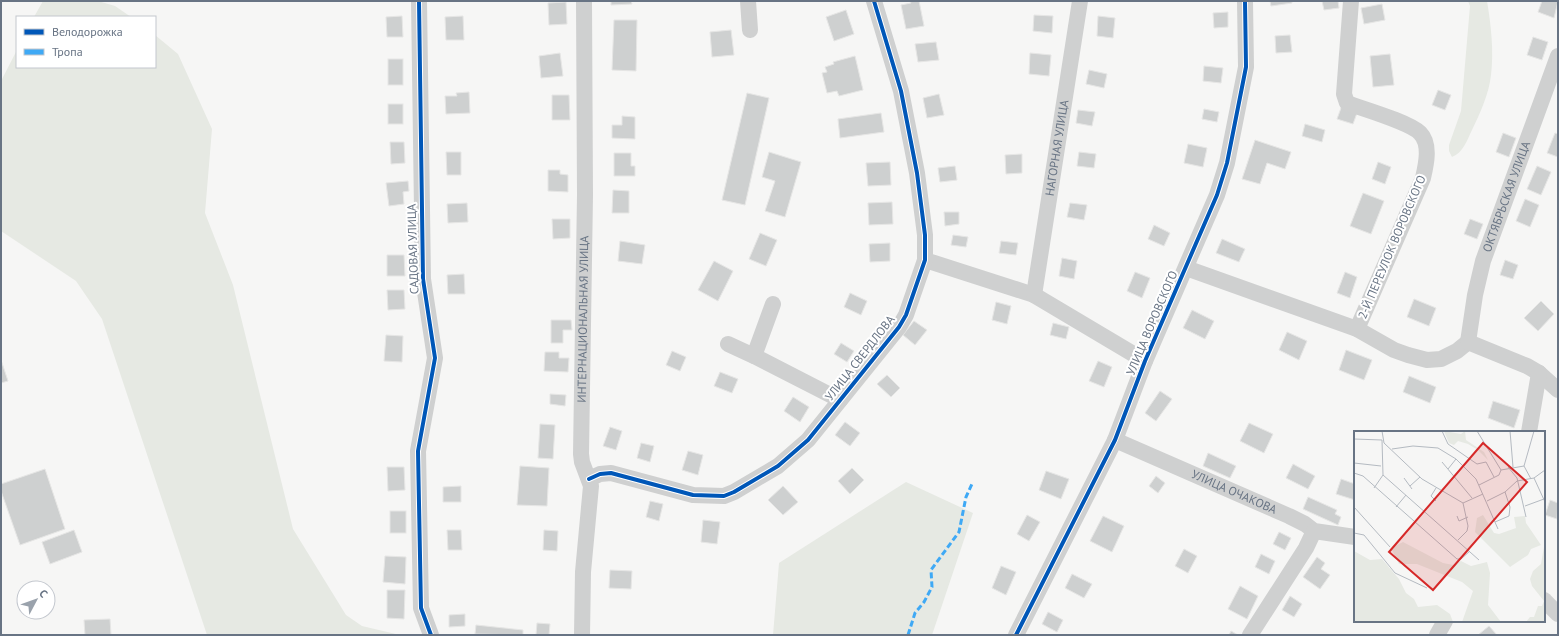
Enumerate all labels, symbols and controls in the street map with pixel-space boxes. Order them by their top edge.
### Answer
legend [16,16,156,68]
text: Велодорожка [52,24,123,39]
text: Тропа [52,44,83,59]
street label: НАГОРНАЯ УЛИЦА [1042,99,1071,197]
street label: ОКТЯБРЬСКАЯ УЛИЦА [1479,139,1533,254]
street label: 2-Й ПЕРЕУЛОК ВОРОВСКОГО [1354,173,1429,321]
street label: САДОВАЯ УЛИЦА [403,204,422,294]
street label: ИНТЕРНАЦИОНАЛЬНАЯ УЛИЦА [574,235,591,403]
street label: УЛИЦА ВОРОВСКОГО [1123,268,1180,377]
street label: УЛИЦА СВЕРДЛОВА [822,312,898,403]
inset map [1354,431,1545,622]
street label: УЛИЦА ОЧАКОВА [1189,466,1279,517]
north arrow [16,580,56,620]
text: С [36,587,51,600]

